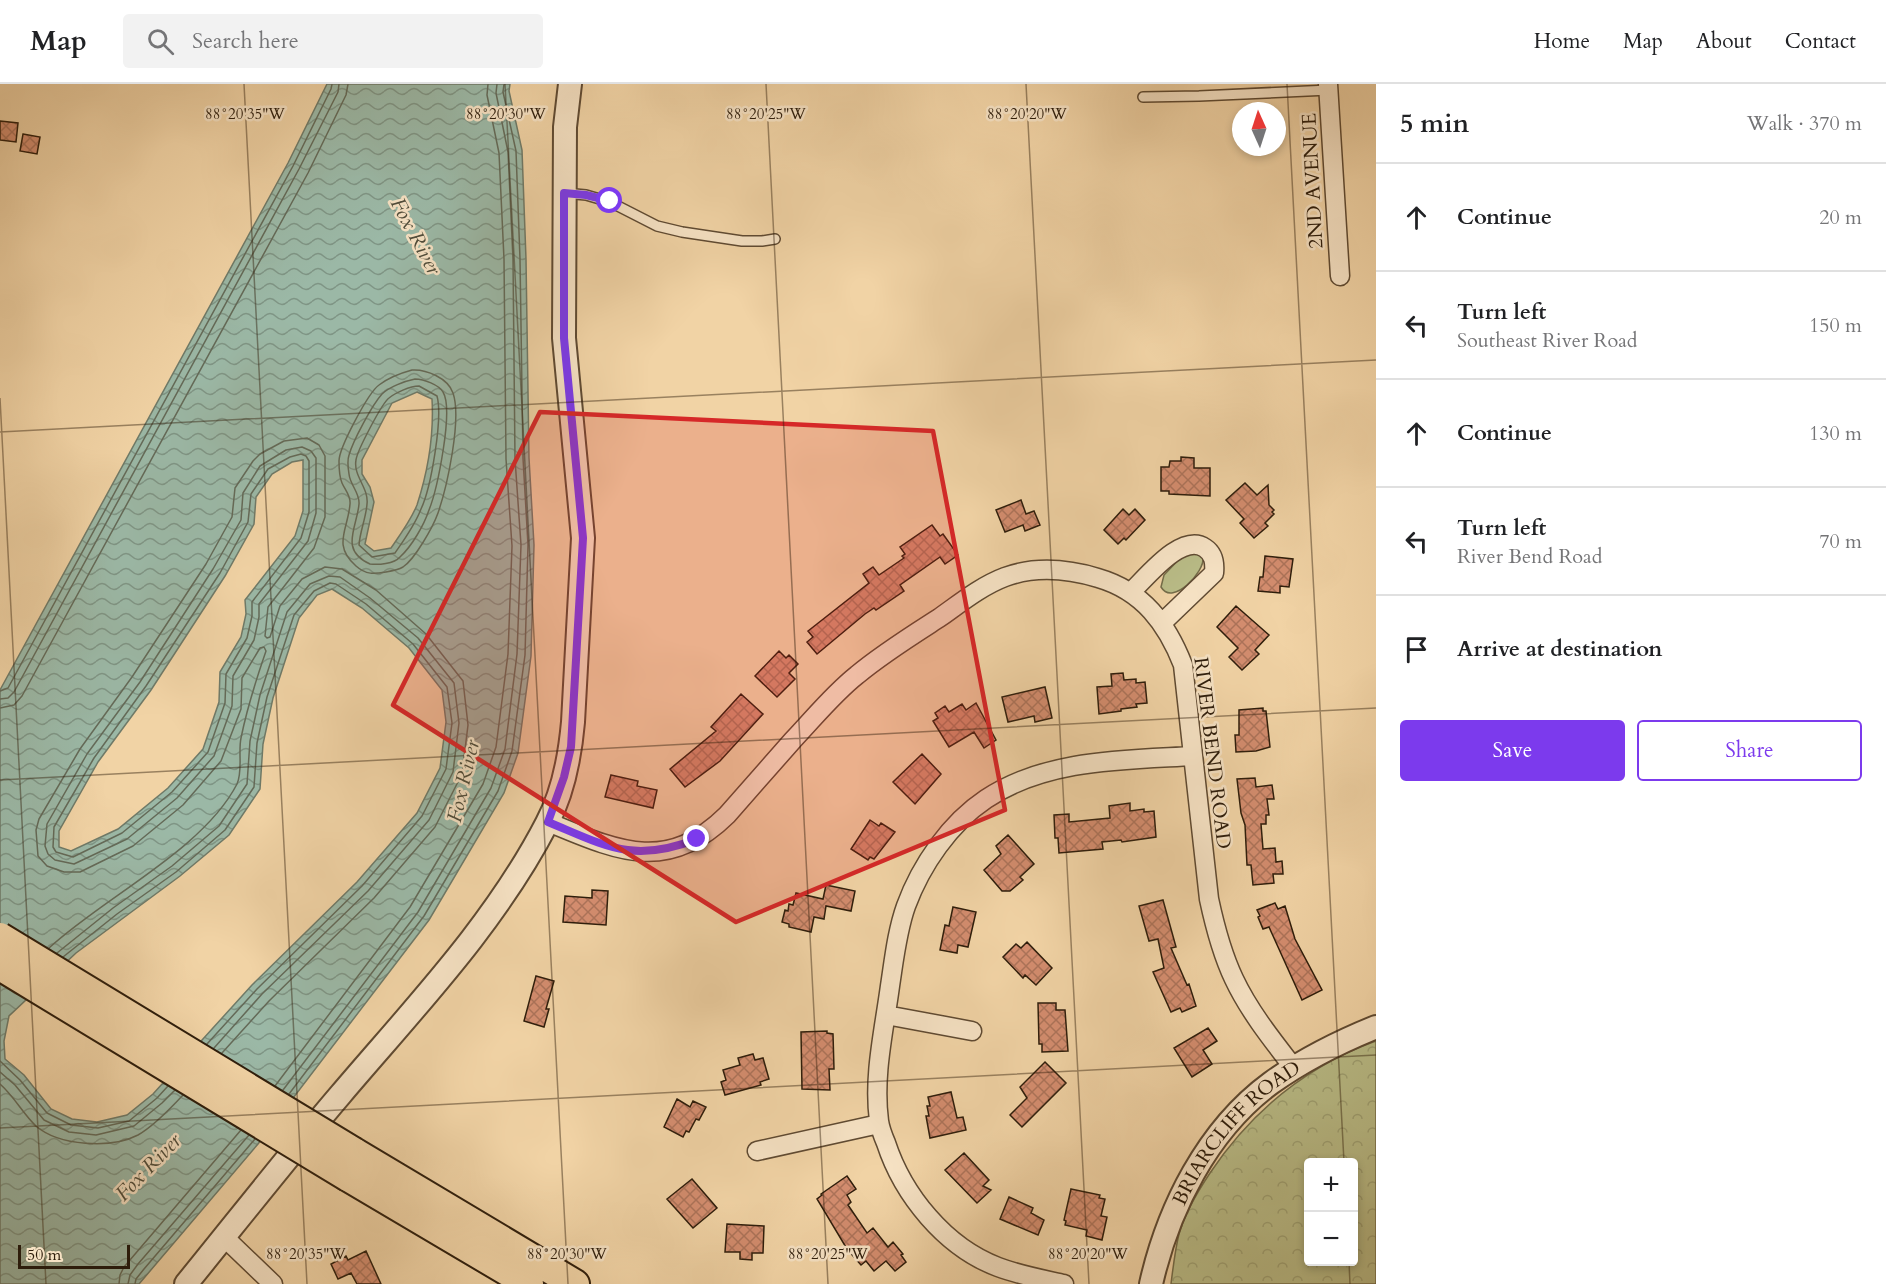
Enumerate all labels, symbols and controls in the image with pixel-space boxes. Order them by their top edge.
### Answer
search box [123,14,543,68]
text: Map [30,22,87,60]
icon: search [144,25,177,58]
text: Search here [192,26,299,56]
text: Home [1534,27,1590,56]
text: Map [1623,27,1663,56]
text: About [1696,27,1752,56]
text: Contact [1785,27,1856,56]
north arrow [1232,102,1286,156]
text: 88°20'35"W [205,104,285,124]
text: 88°20'30"W [466,104,546,124]
text: 88°20'25"W [726,104,806,124]
text: 88°20'20"W [987,104,1067,124]
text: 5 min [1400,106,1469,141]
text: Walk · 370 m [1747,110,1862,137]
street label: 2ND AVENUE [1295,112,1330,250]
route start [596,187,622,213]
water label: Fox River [383,193,448,281]
icon: ahead [1400,201,1433,234]
text: Continue [1457,202,1552,232]
text: 20 m [1819,204,1862,231]
text: Turn left [1457,297,1546,327]
icon: left [1400,309,1433,342]
text: 150 m [1809,312,1862,339]
text: Southeast River Road [1457,327,1638,354]
icon: ahead [1400,417,1433,450]
text: Continue [1457,418,1552,448]
text: 130 m [1809,420,1862,447]
text: Turn left [1457,513,1546,543]
icon: left [1400,525,1433,558]
text: 70 m [1819,528,1862,555]
text: River Bend Road [1457,543,1602,570]
icon: arrive [1400,633,1433,666]
text: Arrive at destination [1457,634,1662,664]
street label: RIVER BEND ROAD [1187,656,1238,851]
button: Save [1400,720,1625,781]
button: Share [1637,720,1862,781]
water label: Fox River [440,736,487,825]
route end [683,825,709,851]
street label: BRIARCLIFF ROAD [1166,1054,1305,1210]
water label: Fox River [109,1126,189,1207]
map controls [1304,1158,1358,1266]
button: + [1304,1158,1358,1212]
button: − [1304,1212,1358,1266]
scale bar [18,1242,130,1270]
text: 50 m [27,1244,61,1266]
text: 88°20'35"W [266,1244,346,1264]
text: 88°20'30"W [527,1244,607,1264]
text: 88°20'25"W [788,1244,868,1264]
text: 88°20'20"W [1048,1244,1128,1264]

